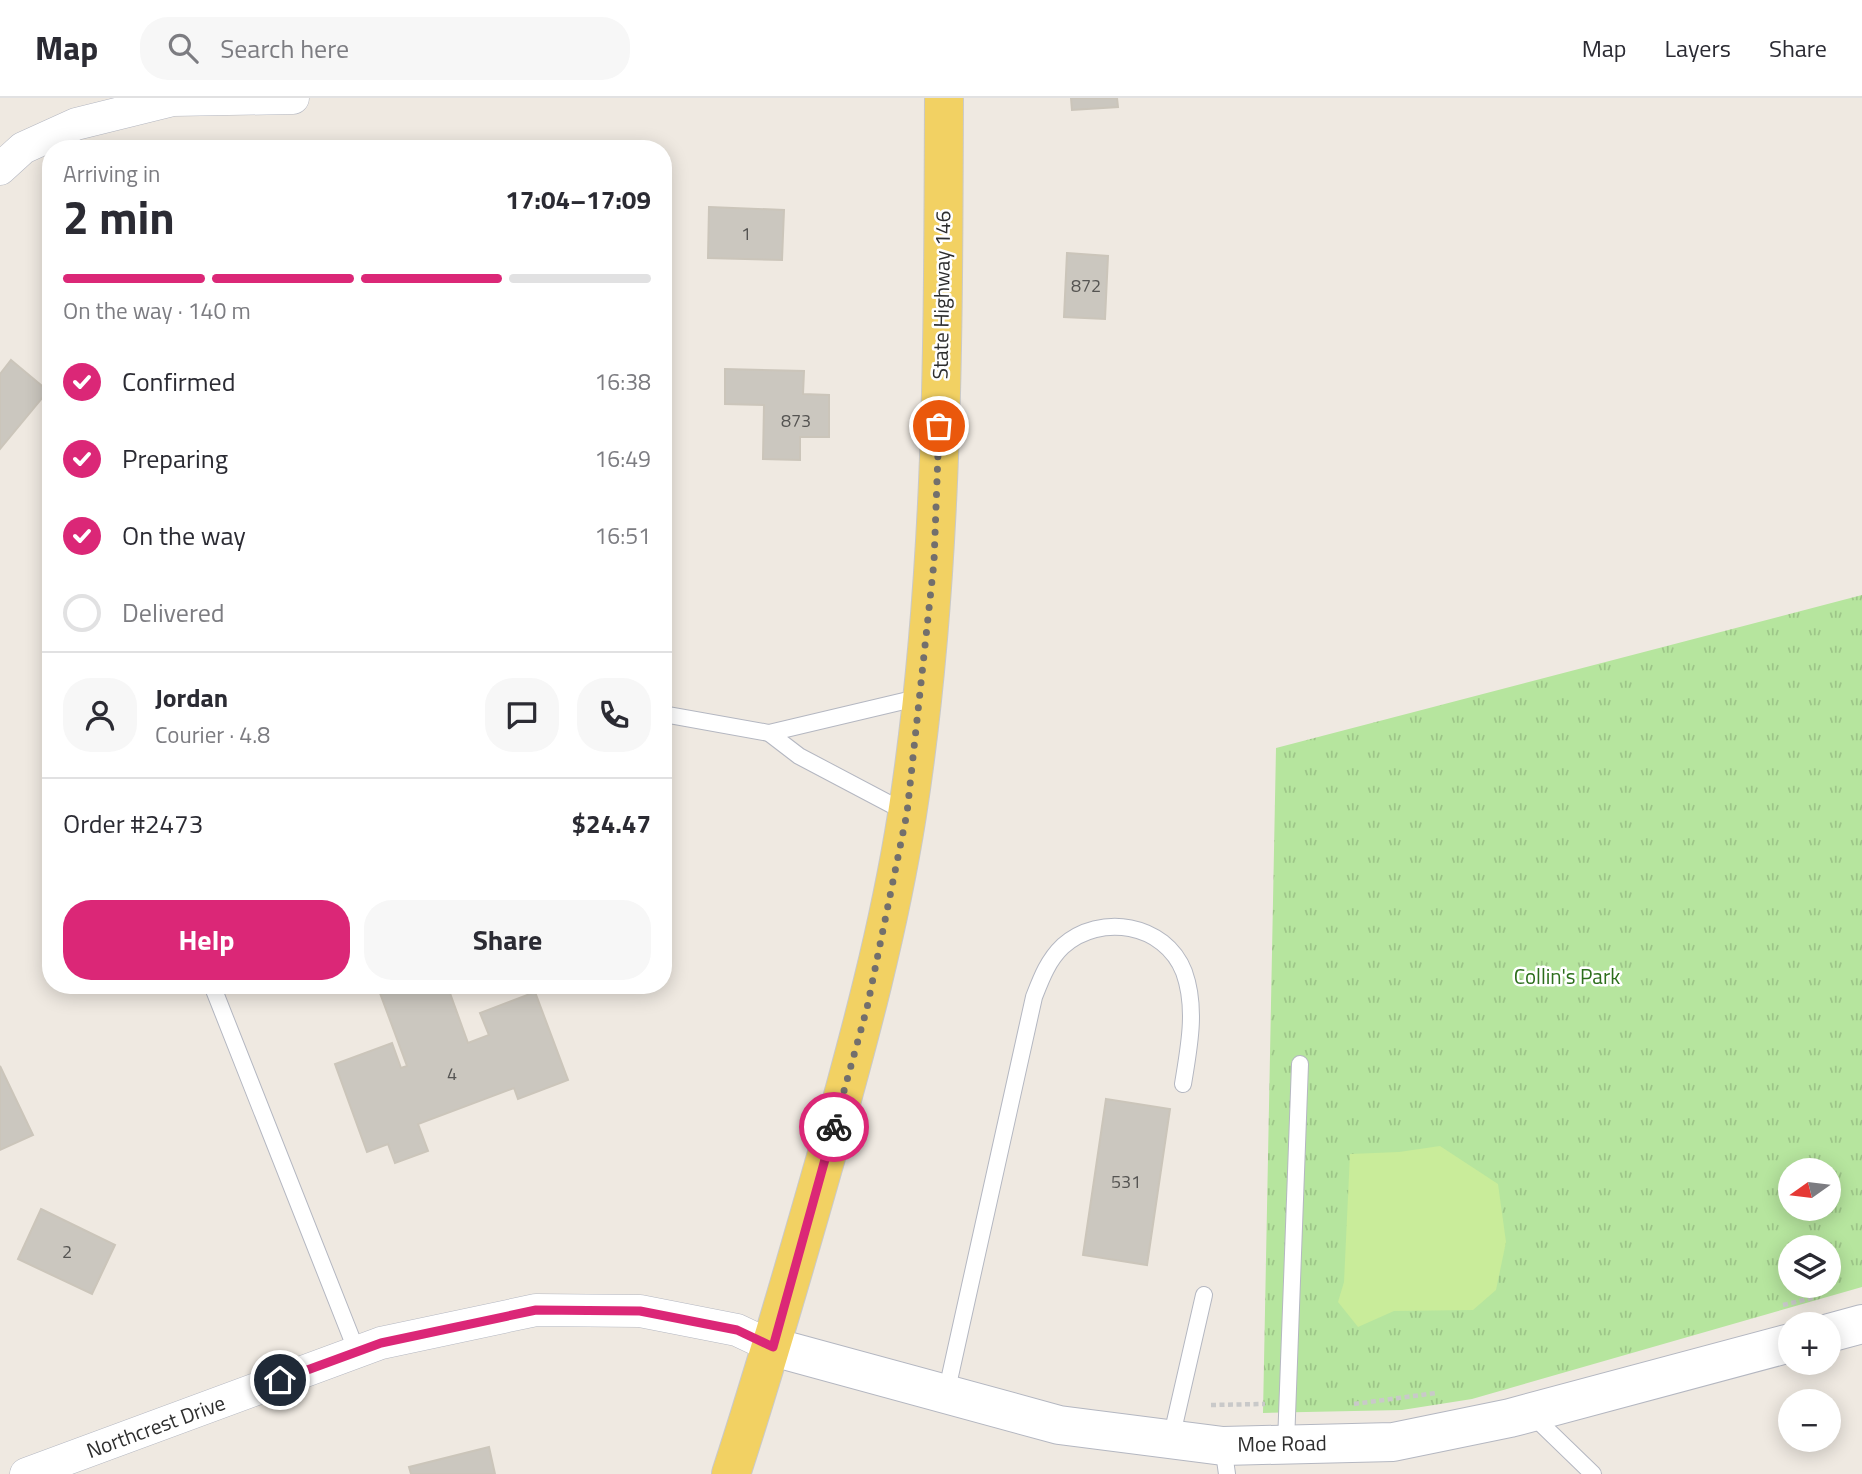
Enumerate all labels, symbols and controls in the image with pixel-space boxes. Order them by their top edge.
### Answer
search box [140,17,630,80]
text: Map [35,23,98,73]
icon: search [164,29,202,67]
text: Search here [220,29,349,68]
text: Map [1582,30,1627,66]
text: Layers [1665,30,1731,66]
text: Share [1769,30,1827,66]
text: Arriving in [63,156,160,191]
text: 17:04–17:09 [505,180,651,219]
text: 2 min [63,182,175,252]
street label: State Highway 146 [924,210,958,380]
house number: 1 [741,220,751,247]
house number: 872 [1071,272,1101,299]
text: On the way · 140 m [63,293,251,328]
text: Confirmed [122,362,236,401]
icon: check [63,363,101,401]
text: 16:38 [594,364,651,399]
pin [909,396,969,456]
house number: 873 [781,407,811,434]
icon: bag [920,407,958,445]
text: Preparing [122,439,228,478]
icon: check [63,440,101,478]
text: 16:49 [594,441,651,476]
text: On the way [122,516,246,555]
icon: check [63,517,101,555]
text: 16:51 [594,518,651,553]
text: Delivered [122,593,225,632]
button: person [63,678,137,752]
text: Jordan [155,678,228,717]
button: chat [485,678,559,752]
button: phone [577,678,651,752]
text: Courier · 4.8 [155,717,270,752]
text: Order #2473 [63,804,203,843]
text: $24.47 [572,804,651,843]
button: Help [63,900,350,980]
button: Share [364,900,651,980]
park label: Collin's Park [1514,960,1620,992]
house number: 4 [447,1060,457,1087]
courier [799,1092,869,1162]
icon: bike [815,1108,853,1146]
north arrow [1778,1158,1841,1222]
map controls [1778,1158,1841,1452]
house number: 531 [1111,1168,1141,1195]
button: layers [1778,1235,1841,1298]
house number: 2 [62,1238,72,1265]
button: + [1778,1312,1841,1375]
pin [250,1350,310,1410]
icon: home [261,1361,299,1399]
street label: Northcrest Drive [82,1386,230,1466]
button: − [1778,1389,1841,1452]
street label: Moe Road [1237,1426,1327,1460]

